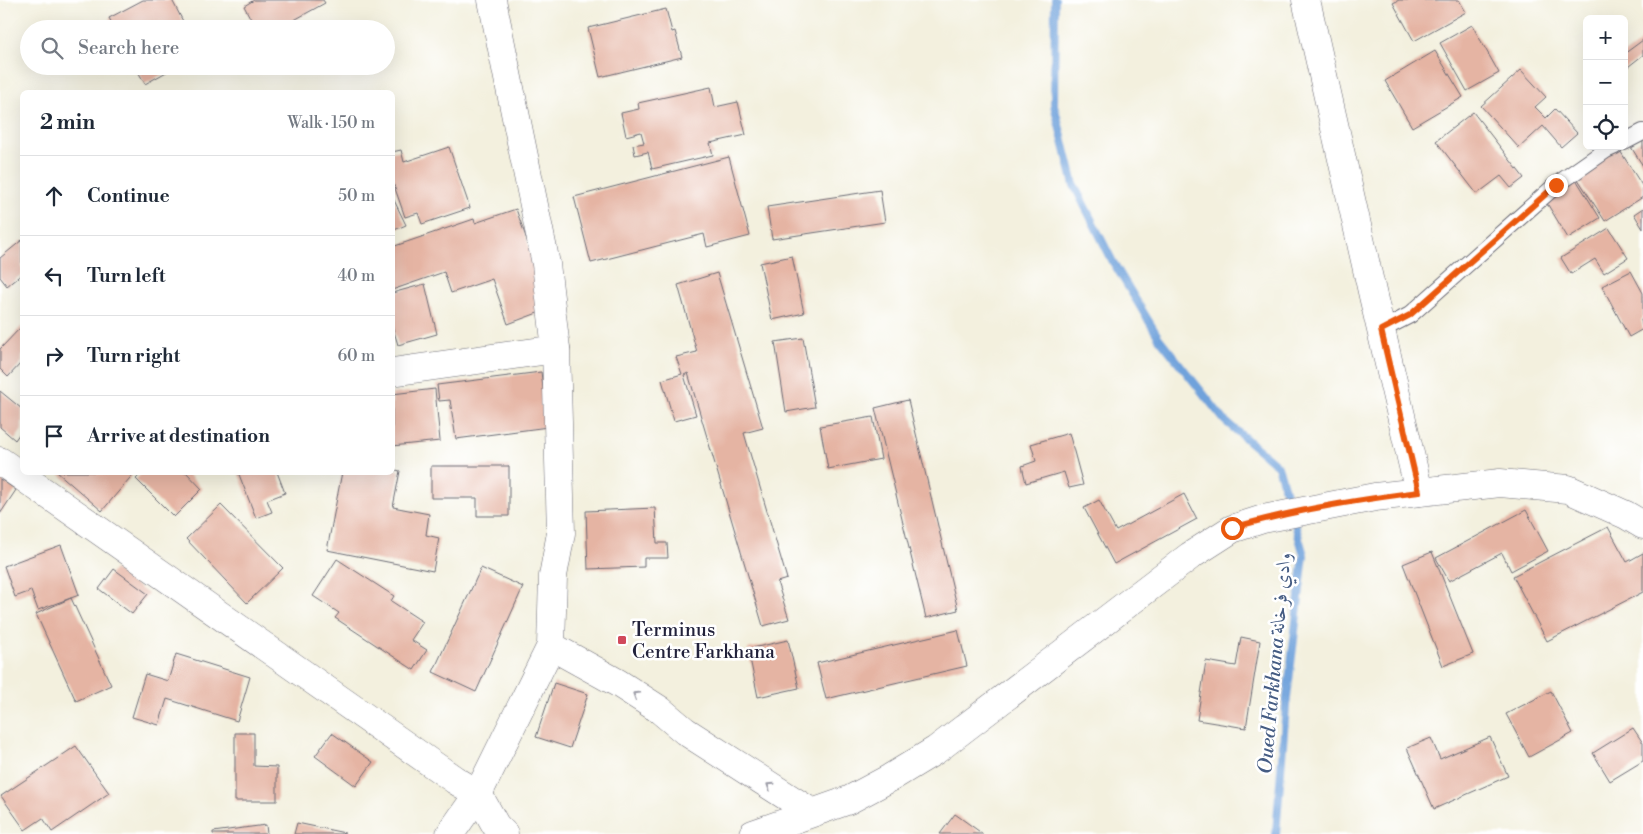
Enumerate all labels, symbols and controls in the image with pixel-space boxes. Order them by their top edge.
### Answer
map controls [1583,15,1628,150]
button: + [1583,15,1628,60]
search box [20,20,395,75]
icon: search [38,34,66,62]
text: Search here [78,36,179,60]
button: − [1583,60,1628,105]
button: locate [1583,105,1628,150]
text: 2 min [40,110,95,136]
text: Walk · 150 m [287,113,375,133]
route end [1545,174,1568,197]
icon: ahead [40,182,68,210]
text: Continue [87,184,170,208]
text: 50 m [338,186,375,206]
icon: left [40,262,68,290]
text: Turn left [87,264,166,288]
text: 40 m [338,266,375,286]
icon: right [40,342,68,370]
text: Turn right [87,344,180,368]
text: 60 m [337,346,375,366]
icon: arrive [40,422,68,450]
text: Arrive at destination [87,424,270,448]
route start [1221,517,1244,540]
water label: Oued Farkhana وادي فرخانة [1253,551,1300,775]
place label: Terminus Centre Farkhana [632,618,775,664]
marker: Terminus Centre Farkhana [616,634,628,646]
one-way arrow [633,691,642,701]
one-way arrow [767,782,776,792]

